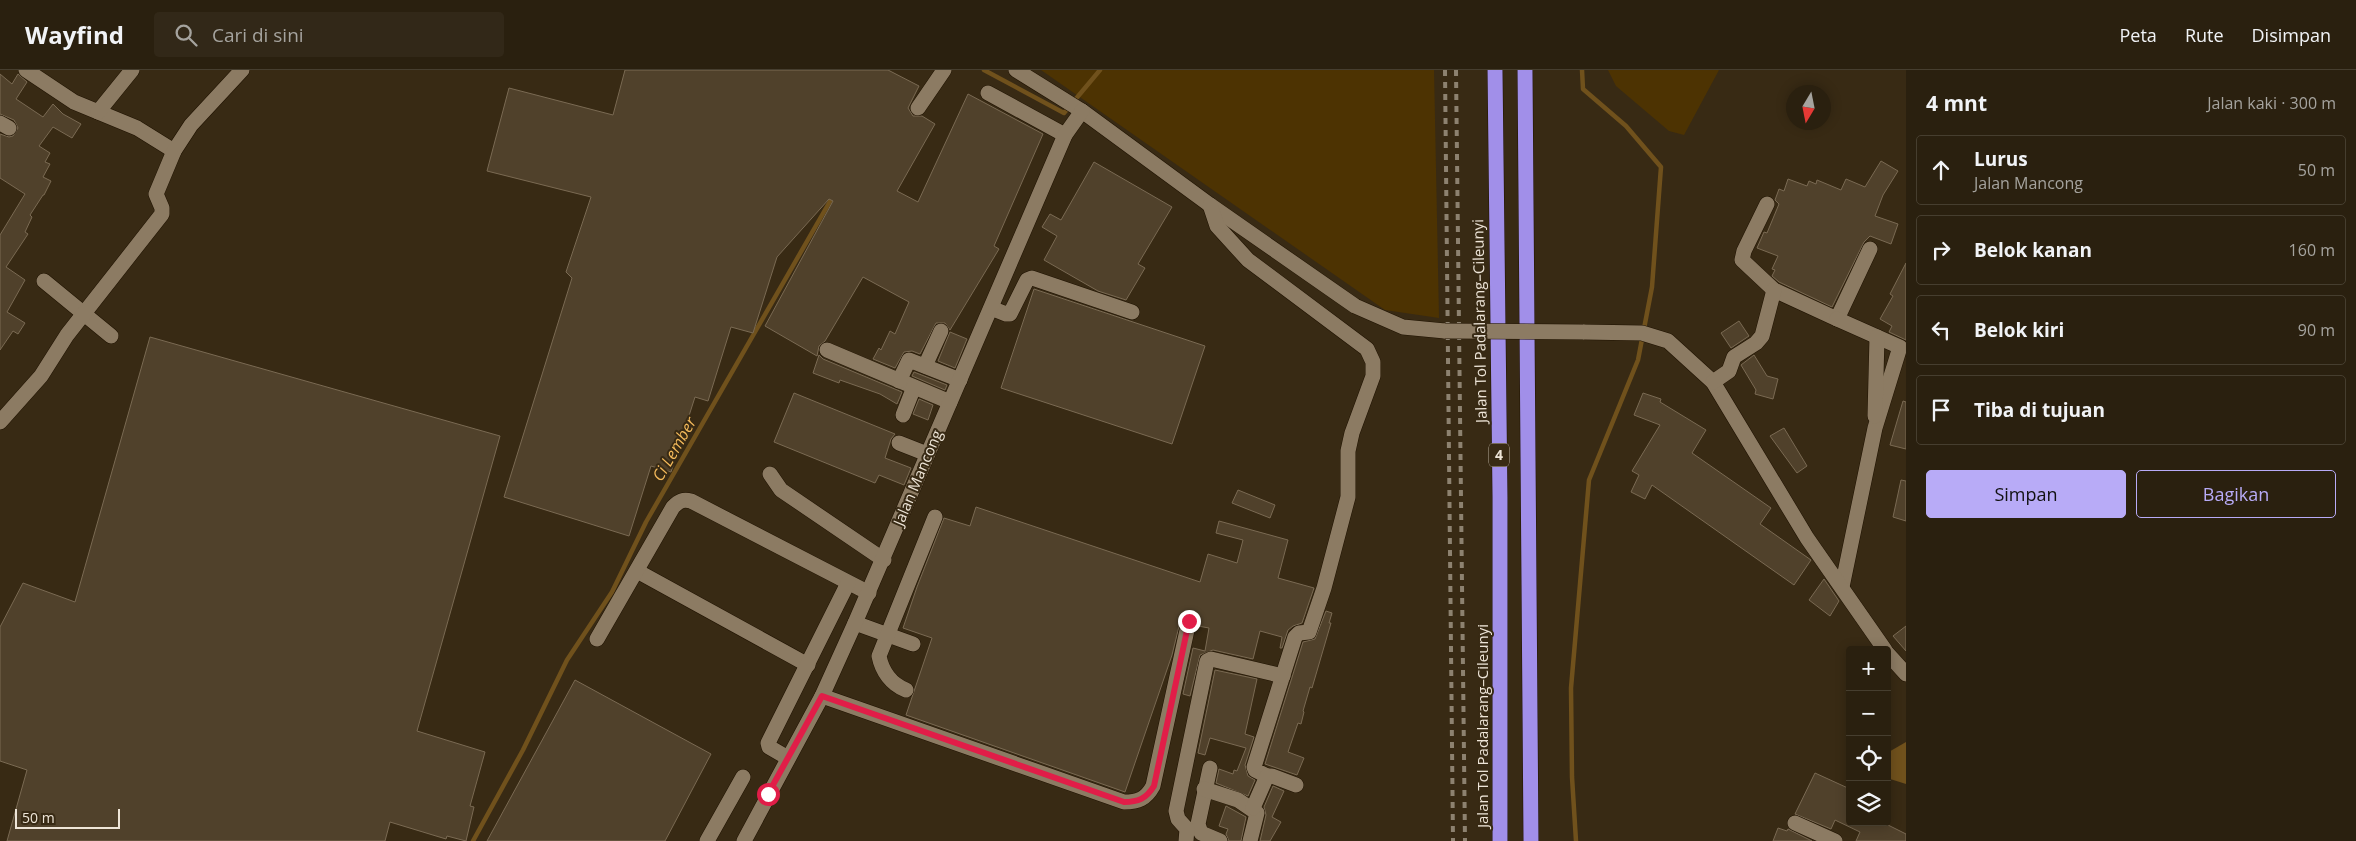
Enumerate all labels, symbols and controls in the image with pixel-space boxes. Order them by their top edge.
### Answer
search box [154,12,504,57]
text: Wayfind [25,18,124,51]
icon: search [172,21,200,49]
text: Cari di sini [212,22,304,48]
text: Peta [2120,23,2157,47]
text: Rute [2185,23,2224,47]
text: Disimpan [2252,23,2331,47]
north arrow [1786,85,1831,130]
text: 4 mnt [1926,89,1987,117]
text: Jalan kaki · 300 m [2207,92,2336,114]
text: Lurus [1974,146,2028,172]
icon: ahead [1927,156,1955,184]
text: 50 m [2298,159,2335,181]
text: Jalan Mancong [1974,172,2083,194]
street label: Jalan Tol Padalarang–Cileunyi [1467,219,1491,425]
icon: right [1927,236,1955,264]
text: Belok kanan [1974,237,2092,263]
text: 160 m [2289,239,2335,261]
icon: left [1927,316,1955,344]
text: Belok kiri [1974,317,2064,343]
text: 90 m [2298,319,2335,341]
icon: arrive [1927,396,1955,424]
text: Tiba di tujuan [1974,397,2105,423]
water label: Ci Lember [647,412,702,485]
street label: Jalan Mancong [887,427,946,530]
road number: 4 [1489,444,1509,466]
button: Simpan [1926,470,2126,518]
button: Bagikan [2136,470,2336,518]
route end [1178,610,1201,633]
street label: Jalan Tol Padalarang–Cileunyi [1472,624,1492,830]
map controls [1846,646,1891,826]
button: + [1846,646,1891,691]
button: − [1846,691,1891,736]
button: locate [1846,736,1891,781]
button: layers [1846,781,1891,826]
route start [757,783,780,806]
scale bar [15,806,120,829]
text: 50 m [22,808,55,827]

